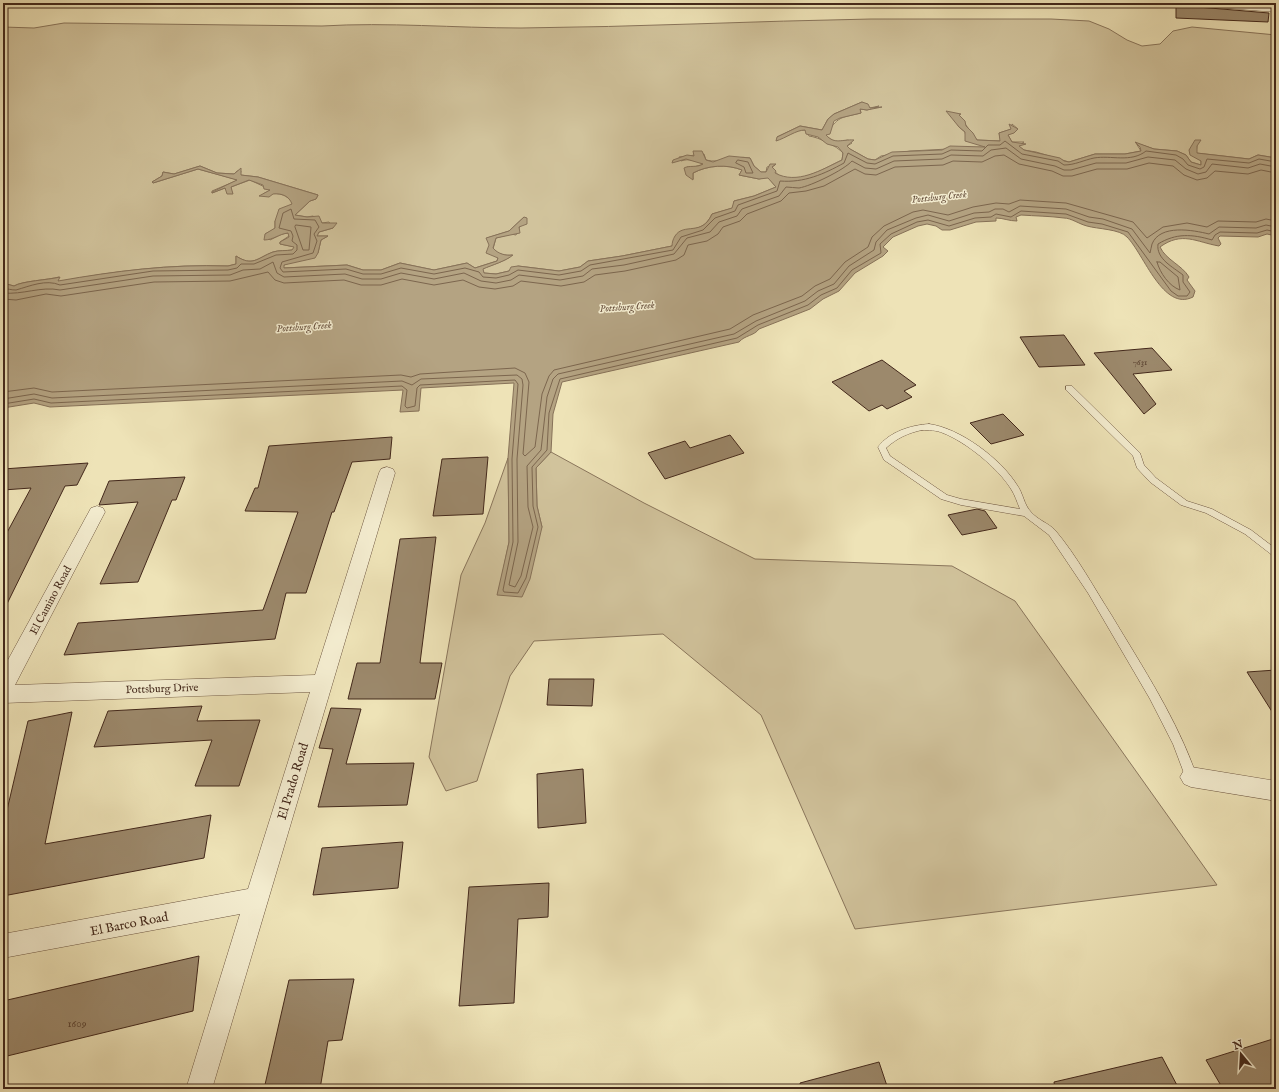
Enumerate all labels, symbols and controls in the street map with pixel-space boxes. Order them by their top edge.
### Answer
water label: Pottsburg Creek [911,188,967,207]
water label: Pottsburg Creek [599,299,655,316]
water label: Pottsburg Creek [276,319,332,336]
house number: 7631 [1133,357,1147,368]
street label: El Camino Road [27,563,75,637]
street label: Pottsburg Drive [125,681,199,697]
street label: El Prado Road [274,741,313,822]
street label: El Barco Road [89,909,170,940]
house number: 1609 [68,1017,87,1031]
north arrow [1221,1034,1261,1074]
text: N [1231,1037,1245,1054]

